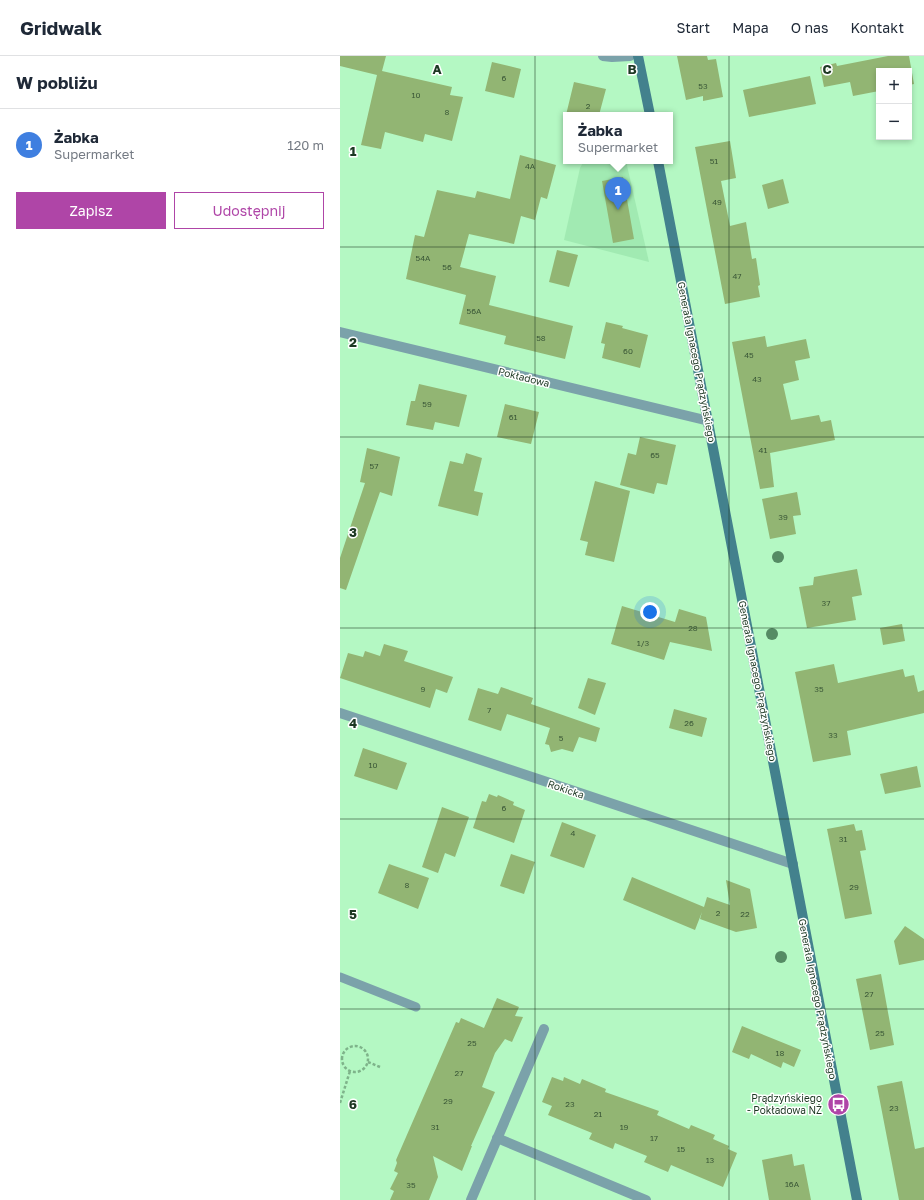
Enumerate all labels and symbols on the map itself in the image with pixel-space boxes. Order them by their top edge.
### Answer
text: A [432,61,442,77]
text: B [627,61,637,77]
text: C [822,61,832,77]
house number: 6 [502,73,507,83]
house number: 53 [698,81,708,91]
house number: 10 [412,90,420,100]
house number: 2 [586,101,591,111]
house number: 8 [445,107,450,117]
text: 1 [350,143,357,159]
house number: 51 [710,156,718,166]
house number: 4A [525,161,536,171]
pin: 1 [605,177,631,210]
house number: 49 [712,197,722,207]
house number: 54A [416,253,431,263]
house number: 56 [442,262,452,272]
house number: 47 [732,271,742,281]
street label: Generała Ignacego Prądzyńskiego [676,281,718,443]
house number: 56A [467,306,482,316]
house number: 58 [536,333,546,343]
text: 2 [349,334,357,350]
house number: 60 [623,346,633,356]
house number: 45 [744,350,754,360]
street label: Pokładowa [497,365,551,389]
house number: 43 [752,374,762,384]
house number: 59 [422,399,432,409]
house number: 61 [509,412,517,422]
house number: 41 [759,445,767,455]
house number: 65 [650,450,660,460]
house number: 57 [370,461,378,471]
house number: 39 [778,512,788,522]
text: 3 [349,524,357,540]
house number: 37 [822,598,830,608]
street label: Generała Ignacego Prądzyńskiego [737,600,779,762]
your location [640,602,660,622]
house number: 28 [688,623,698,633]
house number: 1/3 [637,638,650,648]
house number: 9 [421,684,426,694]
house number: 35 [814,684,824,694]
house number: 7 [487,705,491,715]
text: 4 [349,715,357,731]
house number: 26 [684,718,694,728]
house number: 33 [828,730,838,740]
house number: 5 [559,733,564,743]
house number: 10 [369,760,377,770]
street label: Rokicka [546,777,586,801]
house number: 6 [502,803,507,813]
house number: 4 [571,828,576,838]
house number: 31 [839,834,847,844]
house number: 8 [405,880,410,890]
house number: 29 [849,882,859,892]
text: 5 [349,906,357,922]
house number: 2 [716,908,721,918]
house number: 22 [740,909,750,919]
street label: Generała Ignacego Prądzyńskiego [797,918,839,1080]
house number: 27 [865,989,873,999]
house number: 25 [875,1028,885,1038]
house number: 25 [467,1038,477,1048]
house number: 18 [776,1048,784,1058]
house number: 27 [455,1068,463,1078]
bus stop icon: Prądzyńskiego - Pokładowa NŻ [825,1091,851,1117]
place label: Prądzyńskiego - Pokładowa NŻ [747,1092,822,1116]
text: 6 [349,1096,357,1112]
house number: 29 [443,1096,453,1106]
house number: 23 [565,1099,575,1109]
house number: 23 [889,1103,899,1113]
house number: 21 [594,1109,602,1119]
house number: 31 [431,1122,439,1132]
house number: 19 [620,1122,629,1132]
house number: 17 [650,1133,658,1143]
house number: 15 [677,1144,686,1154]
house number: 13 [706,1155,715,1165]
house number: 16A [785,1179,800,1189]
house number: 35 [406,1180,416,1190]

